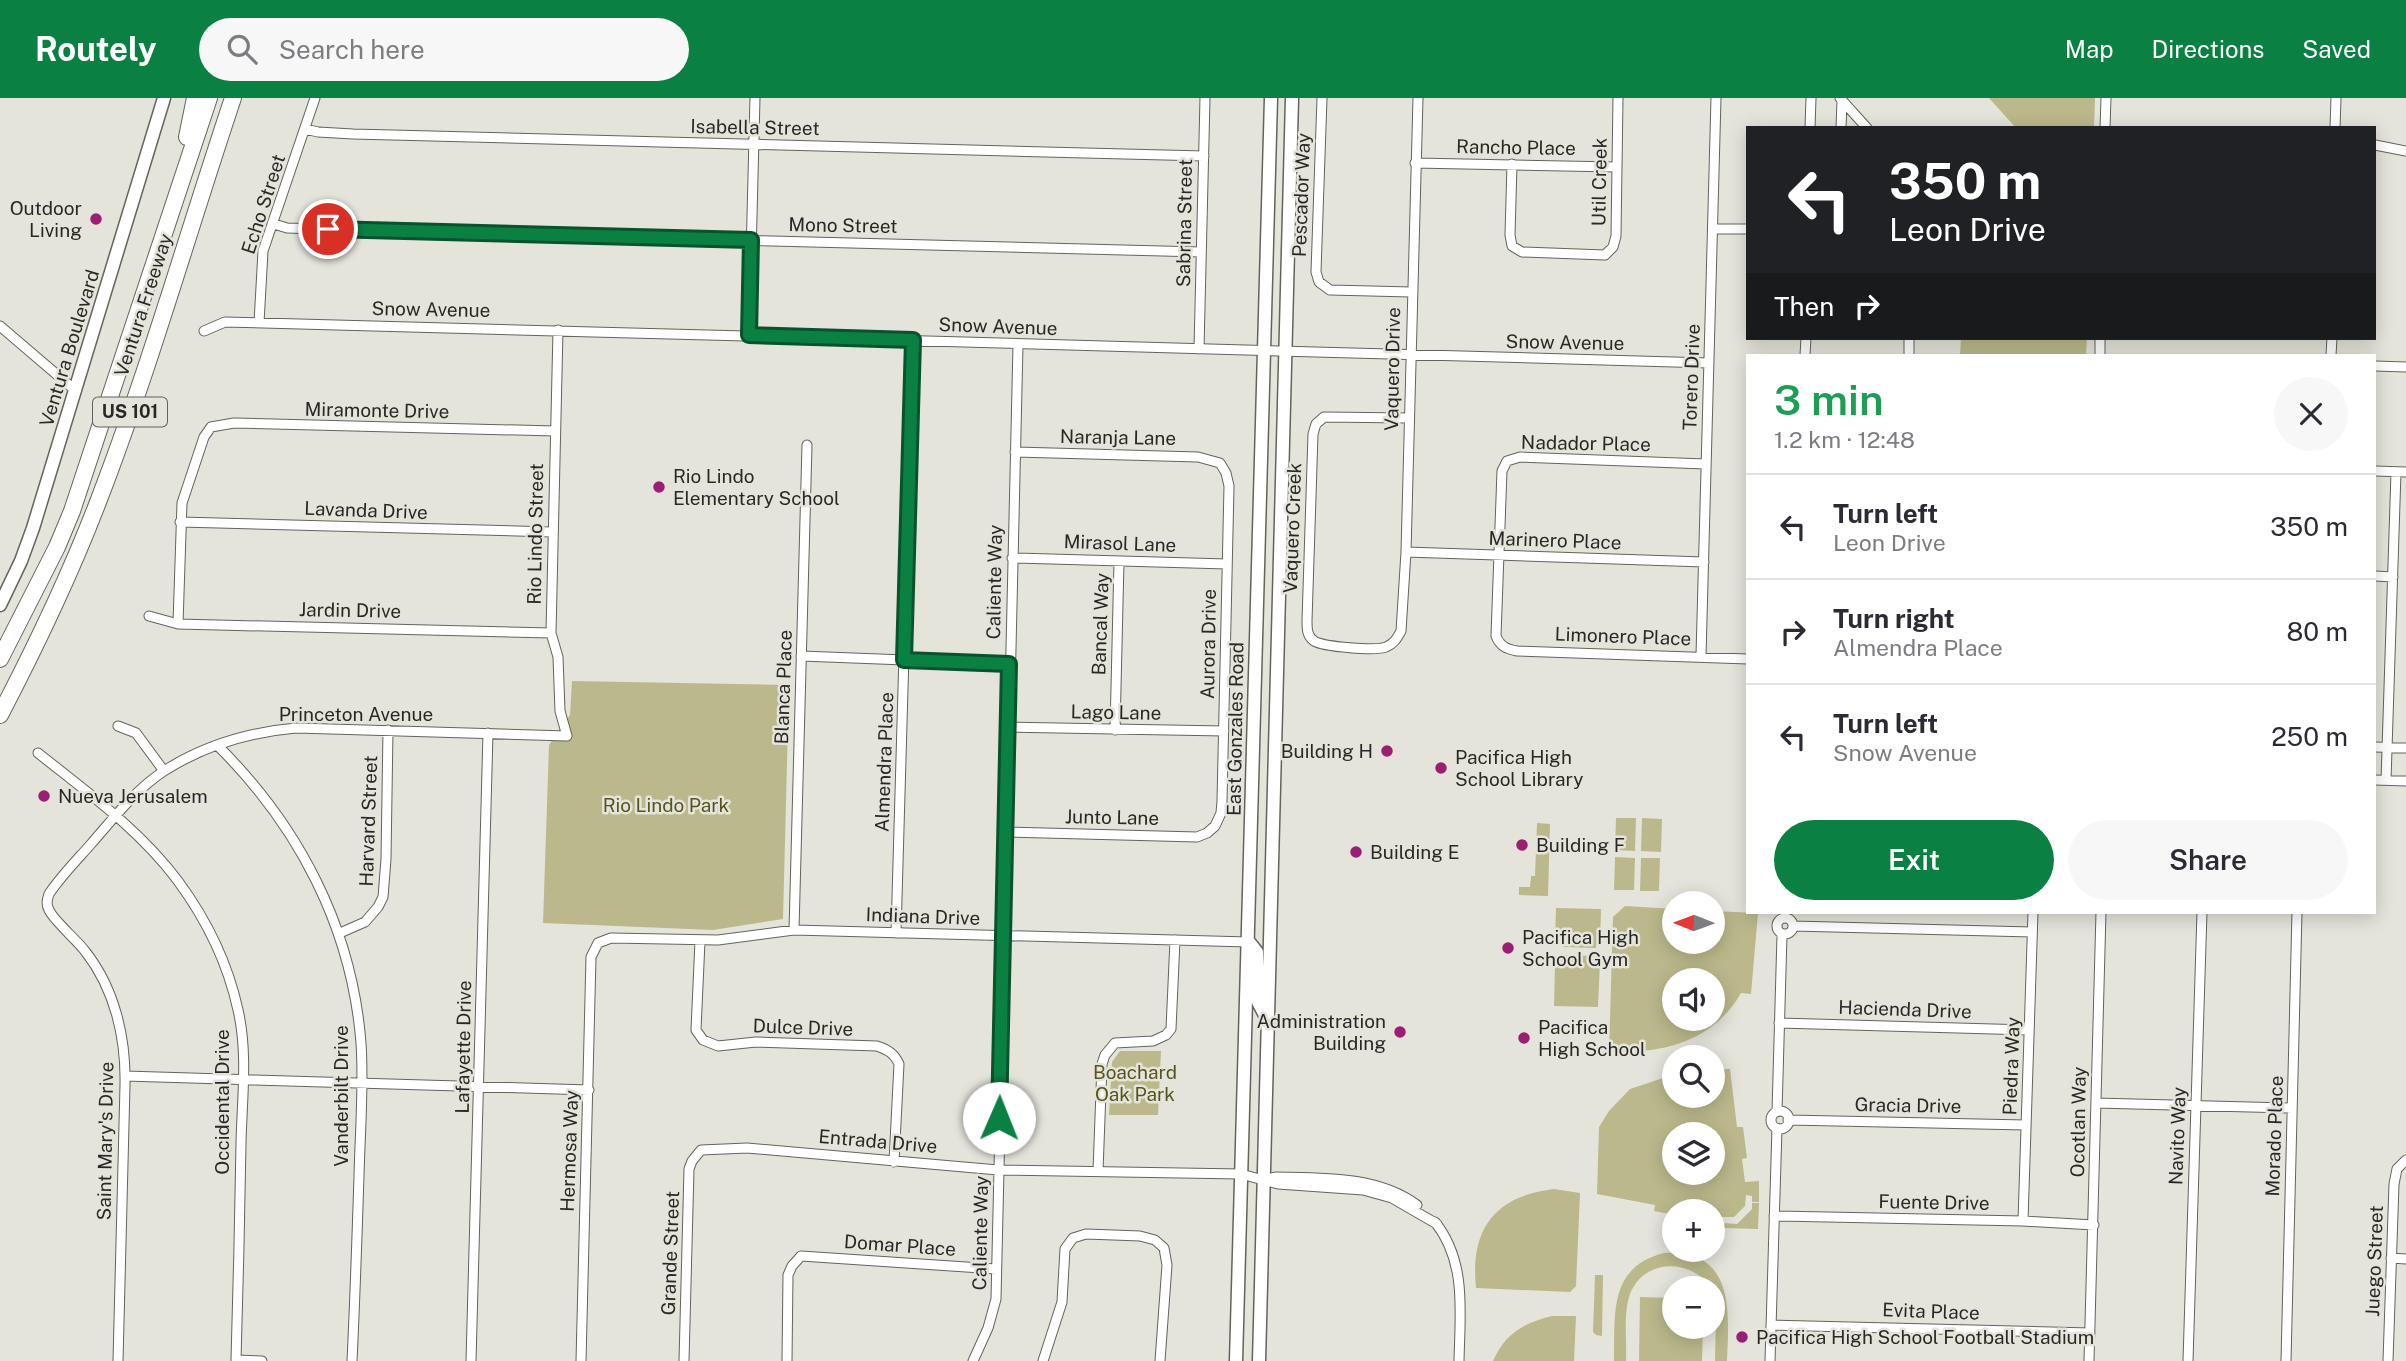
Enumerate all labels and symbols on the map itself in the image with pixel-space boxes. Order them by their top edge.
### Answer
street label: Isabella Street [690,115,820,139]
street label: Pescador Way [1288,133,1314,257]
street label: Rancho Place [1456,135,1576,159]
street label: Util Creek [1587,137,1611,227]
street label: Echo Street [237,151,289,257]
street label: Sabrina Street [1172,159,1196,287]
place label: Outdoor Living [10,197,82,241]
pin [298,199,358,259]
marker: Outdoor Living [88,211,104,227]
street label: Mono Street [788,213,898,237]
street label: Ventura Freeway [110,231,176,379]
street label: Ventura Boulevard [35,267,103,429]
street label: Snow Avenue [371,297,491,321]
street label: Vaquero Drive [1380,307,1404,431]
street label: Snow Avenue [938,313,1058,339]
street label: Torero Drive [1678,323,1704,431]
street label: Snow Avenue [1505,330,1625,354]
road number: US 101 [93,398,167,426]
street label: Miramonte Drive [304,398,450,422]
street label: Naranja Lane [1060,425,1176,449]
street label: Nadador Place [1521,431,1651,455]
street label: Vaquero Creek [1279,462,1305,594]
street label: Rio Lindo Street [523,463,547,605]
place label: Rio Lindo Elementary School [673,465,840,509]
marker: Rio Lindo Elementary School [651,479,667,495]
street label: Lavanda Drive [304,497,428,523]
street label: Caliente Way [982,524,1006,640]
street label: Marinero Place [1488,527,1622,553]
street label: Mirasol Lane [1063,530,1177,556]
street label: Bancal Way [1087,572,1113,676]
street label: Aurora Drive [1196,589,1220,699]
street label: Jardin Drive [299,598,401,622]
street label: Limonero Place [1554,623,1692,649]
street label: Blanca Place [770,629,796,745]
street label: East Gonzales Road [1222,642,1248,816]
street label: Almendra Place [871,692,897,832]
street label: Lago Lane [1070,700,1162,724]
street label: Princeton Avenue [279,703,433,725]
place label: Building H [1281,740,1373,762]
marker: Building H [1379,743,1395,759]
place label: Pacifica High School Library [1455,746,1583,790]
street label: Harvard Street [355,755,381,887]
marker: Pacifica High School Library [1433,760,1449,776]
place label: Nueva Jerusalem [58,785,208,807]
marker: Nueva Jerusalem [36,788,52,804]
park label: Rio Lindo Park [603,794,730,816]
street label: Junto Lane [1065,805,1159,829]
place label: Building F [1536,834,1625,856]
marker: Building F [1514,837,1530,853]
place label: Building E [1370,841,1459,863]
marker: Building E [1348,844,1364,860]
north arrow [1662,891,1726,954]
street label: Indiana Drive [865,903,981,929]
place label: Pacifica High School Gym [1522,926,1639,970]
marker: Pacifica High School Gym [1500,940,1516,956]
street label: Lafayette Drive [451,980,475,1114]
street label: Hacienda Drive [1838,996,1972,1022]
place label: Administration Building [1257,1010,1386,1054]
street label: Dulce Drive [752,1014,854,1040]
place label: Pacifica High School [1538,1016,1646,1060]
street label: Piedra Way [1998,1016,2024,1116]
marker: Administration Building [1392,1024,1408,1040]
street label: Vanderbilt Drive [330,1025,352,1167]
street label: Occidental Drive [211,1029,233,1175]
marker: Pacifica High School [1516,1030,1532,1046]
street label: Saint Mary's Drive [93,1061,117,1221]
park label: Boachard Oak Park [1093,1061,1177,1105]
street label: Ocotlan Way [2066,1066,2090,1178]
street label: Morado Place [2261,1075,2287,1197]
position arrow [962,1081,1036,1155]
street label: Navito Way [2164,1086,2190,1186]
street label: Hermosa Way [556,1090,582,1212]
street label: Gracia Drive [1854,1093,1962,1117]
street label: Entrada Drive [818,1125,938,1157]
street label: Caliente Way [968,1175,992,1291]
street label: Grande Street [657,1190,683,1316]
street label: Fuente Drive [1878,1190,1990,1214]
street label: Juego Street [2361,1205,2387,1317]
street label: Domar Place [843,1230,957,1260]
street label: Evita Place [1882,1298,1980,1324]
place label: Pacifica High School Football Stadium [1756,1326,2094,1348]
marker: Pacifica High School Football Stadium [1734,1329,1750,1345]

